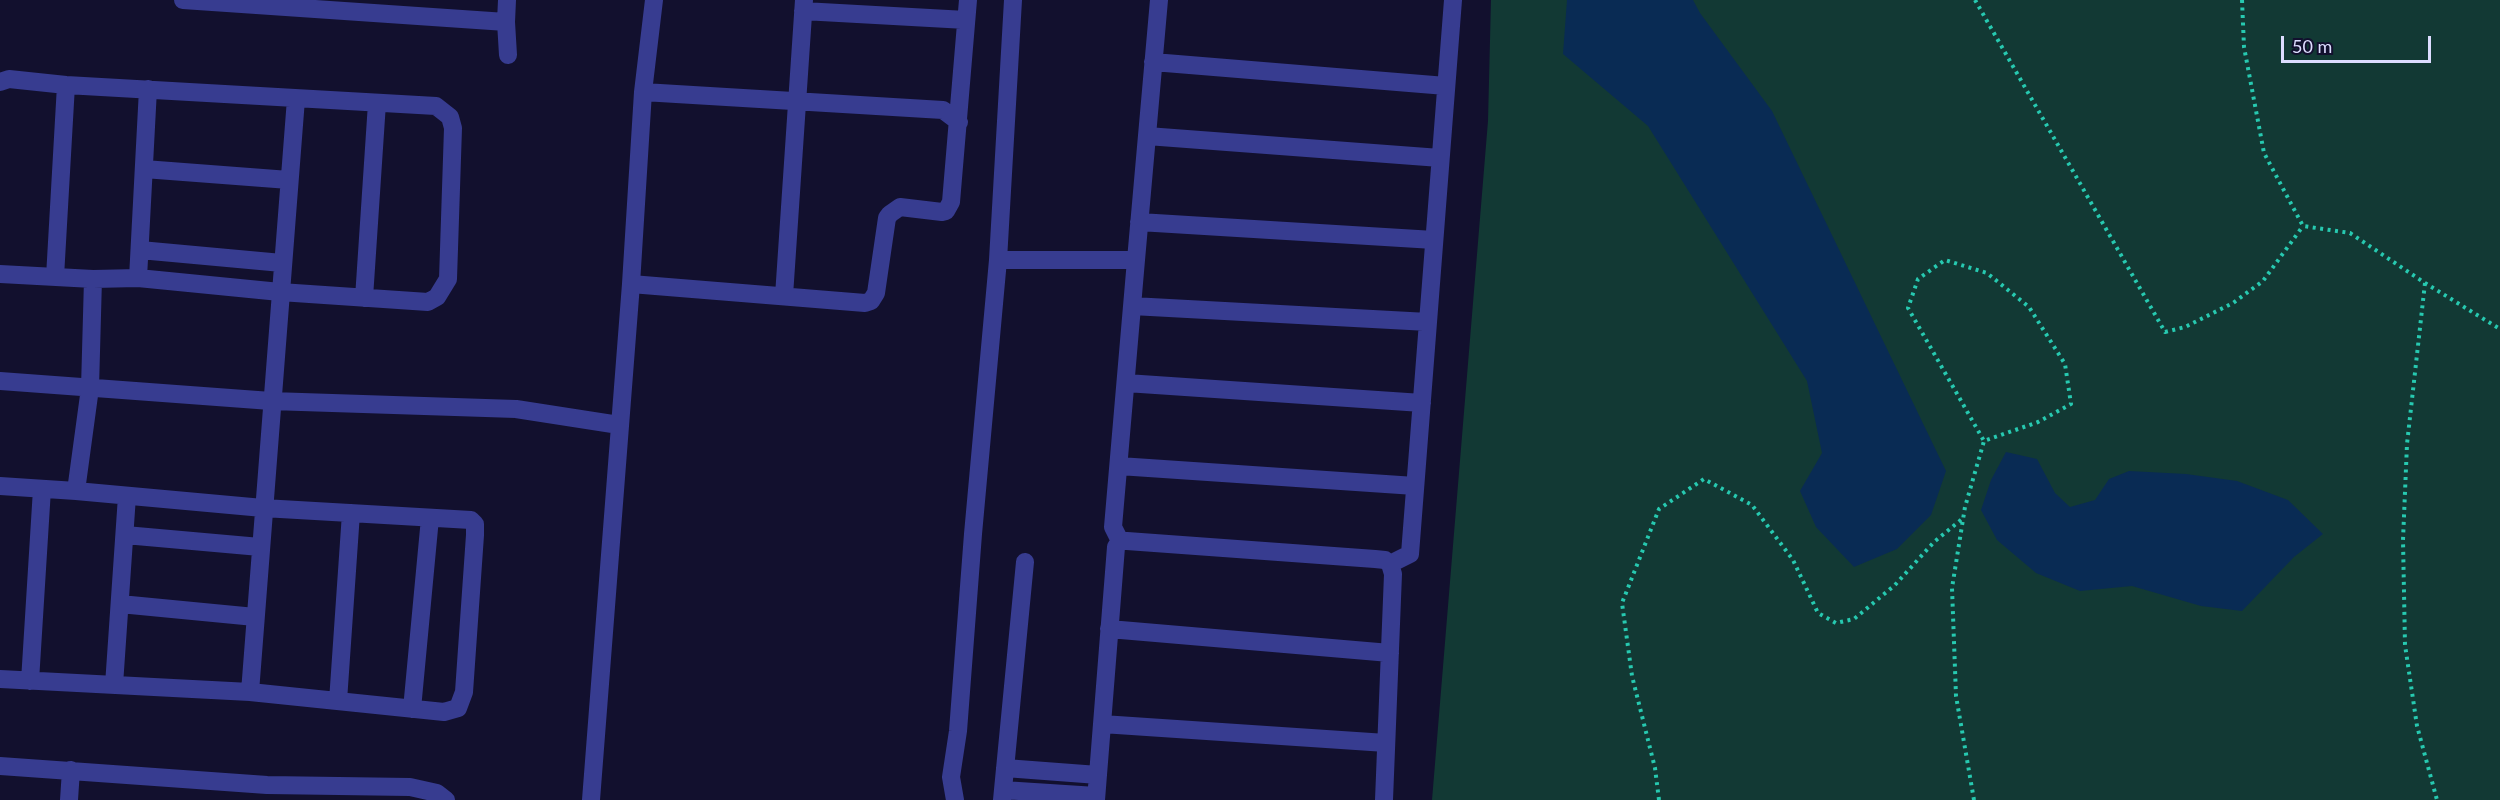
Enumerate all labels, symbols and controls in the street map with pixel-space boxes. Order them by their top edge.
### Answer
scale bar [2284,24,2434,62]
text: 50 m [2292,35,2332,57]

